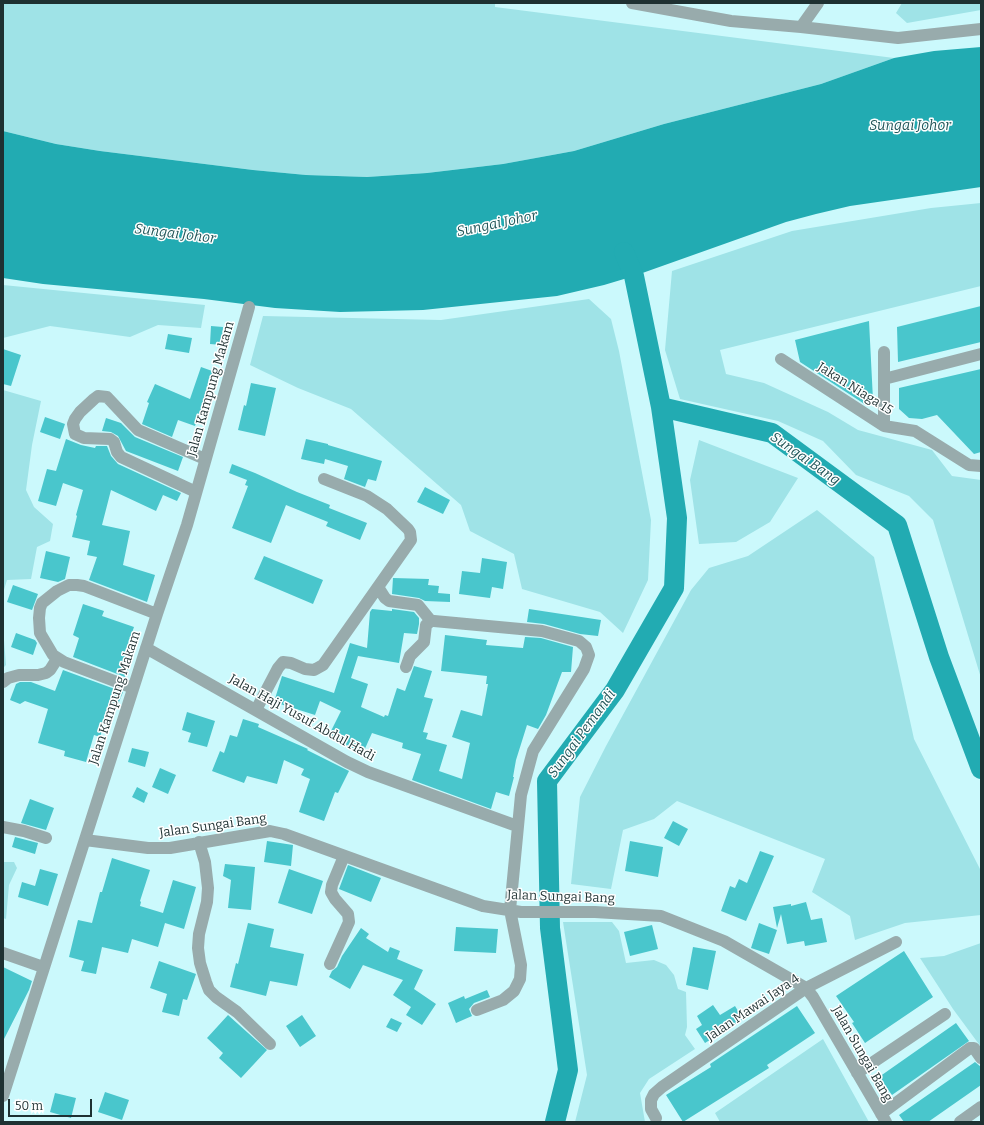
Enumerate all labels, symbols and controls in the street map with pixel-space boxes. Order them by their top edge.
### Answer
water label: Sungai Johor [869,118,951,134]
water label: Sungai Johor [455,207,539,241]
water label: Sungai Johor [133,221,217,247]
street label: Jalan Kampung Makam [184,320,238,458]
street label: Jakan Niaga 15 [814,360,896,418]
water label: Sungai Bang [767,429,843,489]
street label: Jalan Kampung Makam [86,629,144,767]
street label: Jalan Haji Yusuf Abdul Hadi [226,671,378,765]
water label: Sungai Pemandi [545,687,619,781]
street label: Jalan Sungai Bang [158,811,268,841]
street label: Jalan Sungai Bang [507,887,615,907]
street label: Jalan Mawai Jaya 4 [703,971,803,1045]
street label: Jalan Sungai Bang [828,1003,896,1105]
scale bar [10,1091,94,1117]
text: 50 m [15,1099,43,1113]

